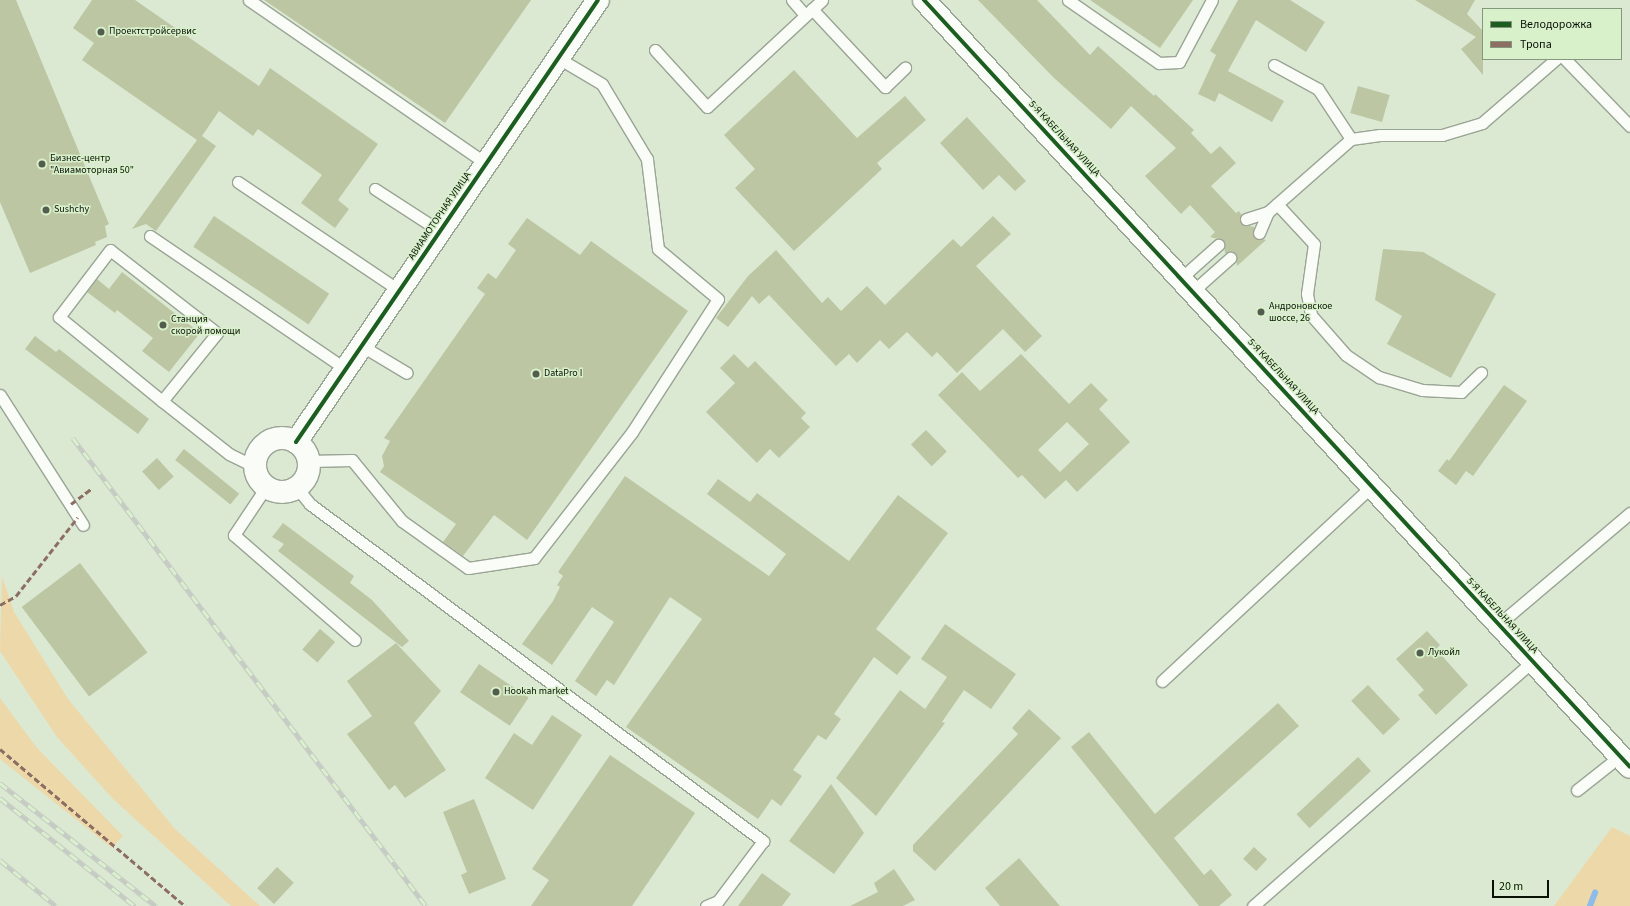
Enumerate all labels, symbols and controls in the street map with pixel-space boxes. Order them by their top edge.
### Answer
legend [1482,8,1622,60]
text: Велодорожка [1520,16,1592,33]
place label: Проектстройсервис [109,26,196,38]
marker: Проектстройсервис [96,27,106,37]
text: Тропа [1520,36,1552,53]
street label: 5-Я КАБЕЛЬНАЯ УЛИЦА [1026,99,1102,179]
place label: Бизнес-центр "Авиамоторная 50" [50,152,134,176]
marker: Бизнес-центр "Авиамоторная 50" [37,159,47,169]
street label: АВИАМОТОРНАЯ УЛИЦА [406,170,474,262]
place label: Sushchy [54,204,89,216]
marker: Sushchy [41,205,51,215]
place label: Андроновское шоссе, 26 [1269,300,1332,324]
marker: Андроновское шоссе, 26 [1256,307,1266,317]
place label: Станция скорой помощи [171,313,240,336]
marker: Станция скорой помощи [158,320,168,330]
street label: 5-Я КАБЕЛЬНАЯ УЛИЦА [1245,337,1321,417]
place label: DataPro I [544,368,582,380]
marker: DataPro I [531,369,541,379]
street label: 5-Я КАБЕЛЬНАЯ УЛИЦА [1464,576,1540,656]
place label: Лукойл [1428,647,1460,659]
marker: Лукойл [1415,648,1425,658]
place label: Hookah market [504,686,568,698]
marker: Hookah market [491,687,501,697]
scale bar [1494,872,1551,898]
text: 20 m [1499,878,1523,895]

